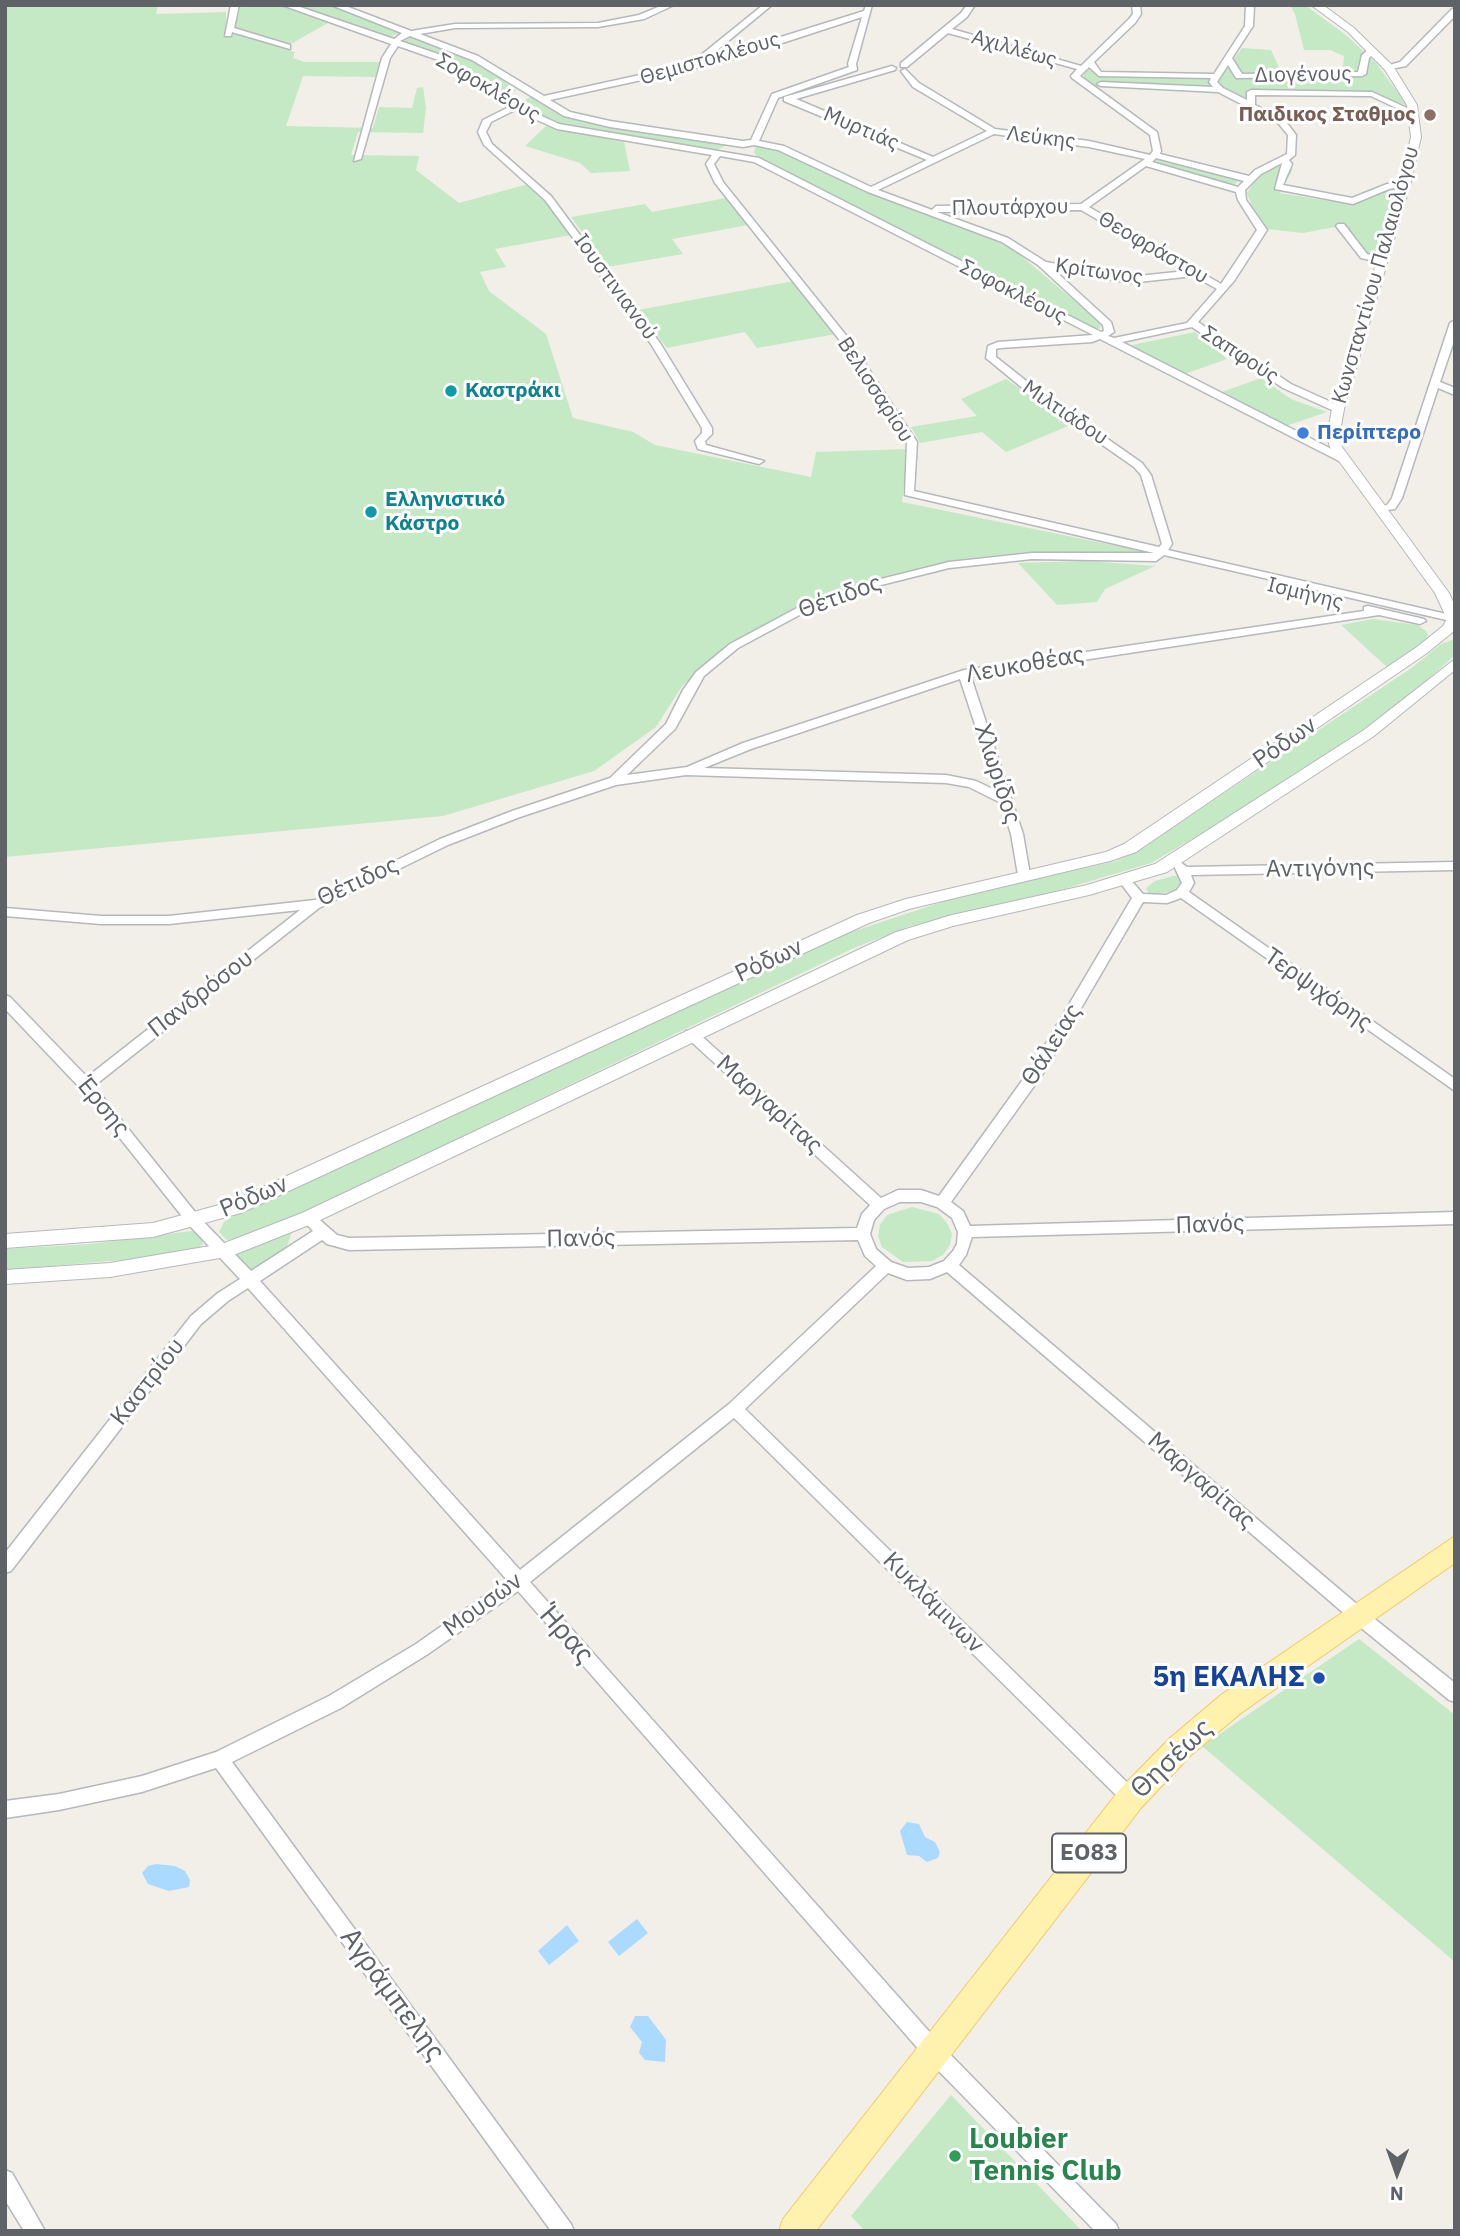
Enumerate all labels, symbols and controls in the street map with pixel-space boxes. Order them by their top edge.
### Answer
street label: Αχιλλέως [969,25,1059,73]
street label: Θεμιστοκλέους [637,27,783,91]
street label: Σοφοκλέους [431,48,545,128]
street label: Διογένους [1254,62,1352,88]
street label: Μυρτιάς [819,102,903,156]
place label: Παιδικος Σταθμος [1238,102,1416,128]
marker: Παιδικος Σταθμος [1422,107,1438,123]
street label: Λεύκης [1005,121,1077,155]
street label: Κωνσταντίνου Παλαιολόγου [1327,143,1425,407]
street label: Πλουτάρχου [951,194,1069,222]
street label: Θεοφράστου [1093,206,1213,290]
street label: Ιουστινιανού [568,229,662,345]
street label: Κρίτωνος [1054,253,1144,291]
street label: Σοφοκλέους [956,254,1070,330]
street label: Σαπφούς [1197,321,1283,389]
street label: Βελισσαρίου [832,333,918,447]
street label: Μιλτιάδου [1017,375,1113,451]
place label: Καστράκι [465,378,561,404]
marker: Καστράκι [443,383,459,399]
place label: Περίπτερο [1317,420,1421,446]
marker: Περίπτερο [1295,425,1311,441]
place label: Ελληνιστικό Κάστρο [385,487,505,537]
marker: Ελληνιστικό Κάστρο [363,504,379,520]
street label: Θέτιδος [795,569,885,625]
street label: Ισμήνης [1264,572,1346,616]
street label: Λευκοθέας [964,640,1086,690]
street label: Ρόδων [1248,711,1322,775]
street label: Χλωρίδος [967,720,1027,828]
street label: Θέτιδος [313,851,403,913]
street label: Αντιγόνης [1265,854,1375,884]
street label: Ρόδων [731,933,807,989]
street label: Τερψιχόρης [1258,942,1378,1038]
street label: Πανδρόσου [143,944,259,1044]
street label: Θάλειας [1016,999,1088,1091]
street label: Μαργαρίτας [710,1050,828,1160]
street label: Έρσης [71,1072,135,1142]
street label: Ρόδων [216,1170,292,1224]
street label: Πανός [1175,1209,1245,1241]
street label: Πανός [546,1224,616,1254]
street label: Καστρίου [105,1333,191,1431]
street label: Μαργαρίτας [1141,1426,1261,1536]
street label: Κυκλάμινων [876,1546,990,1660]
street label: Μουσών [438,1567,528,1643]
street label: Ήρας [531,1599,601,1671]
place label: 5η ΕΚΑΛΗΣ [1152,1661,1305,1695]
marker: 5η ΕΚΑΛΗΣ [1311,1670,1327,1686]
street label: Θησέως [1124,1712,1220,1806]
road number: ΕΟ83 [1052,1834,1126,1872]
street label: Αγράμπελης [332,1922,452,2068]
place label: Loubier Tennis Club [969,2123,1122,2189]
north arrow [1362,2138,1432,2208]
marker: Loubier Tennis Club [947,2148,963,2164]
text: N [1390,2182,1404,2206]

